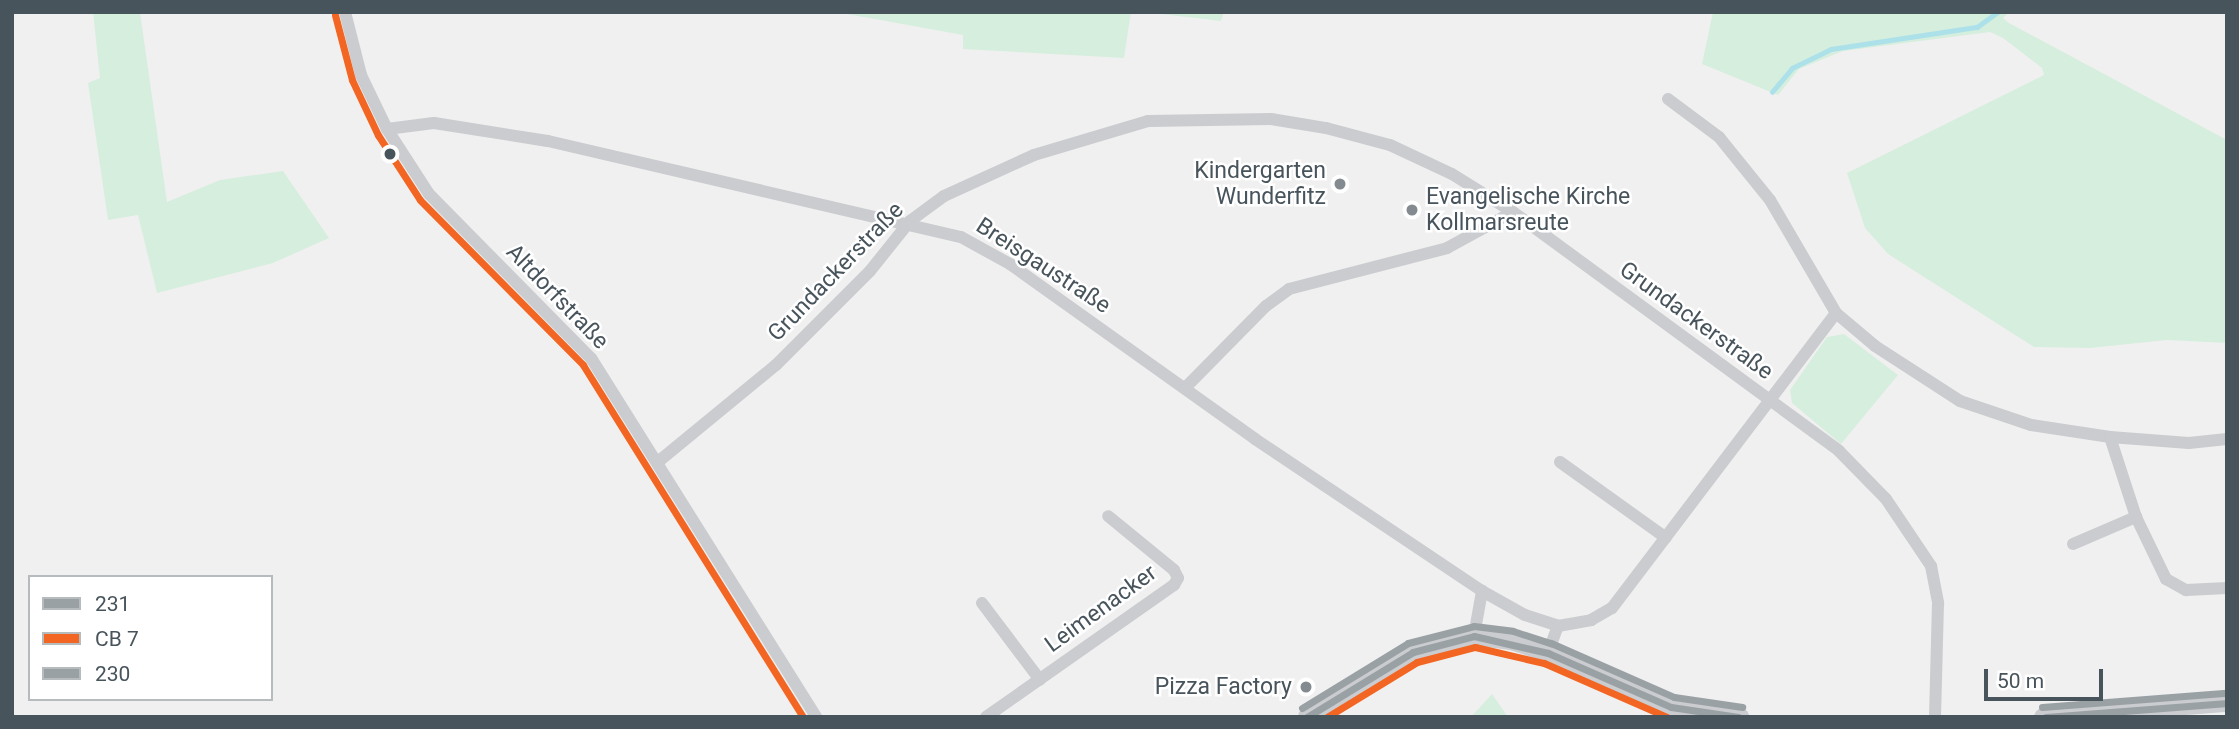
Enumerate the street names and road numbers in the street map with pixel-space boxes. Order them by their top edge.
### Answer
street label: Grundackerstraße [763,197,909,347]
street label: Breisgaustraße [971,212,1115,320]
street label: Altdorfstraße [500,239,614,355]
street label: Grundackerstraße [1614,256,1778,386]
street label: Leimenacker [1040,559,1162,659]

